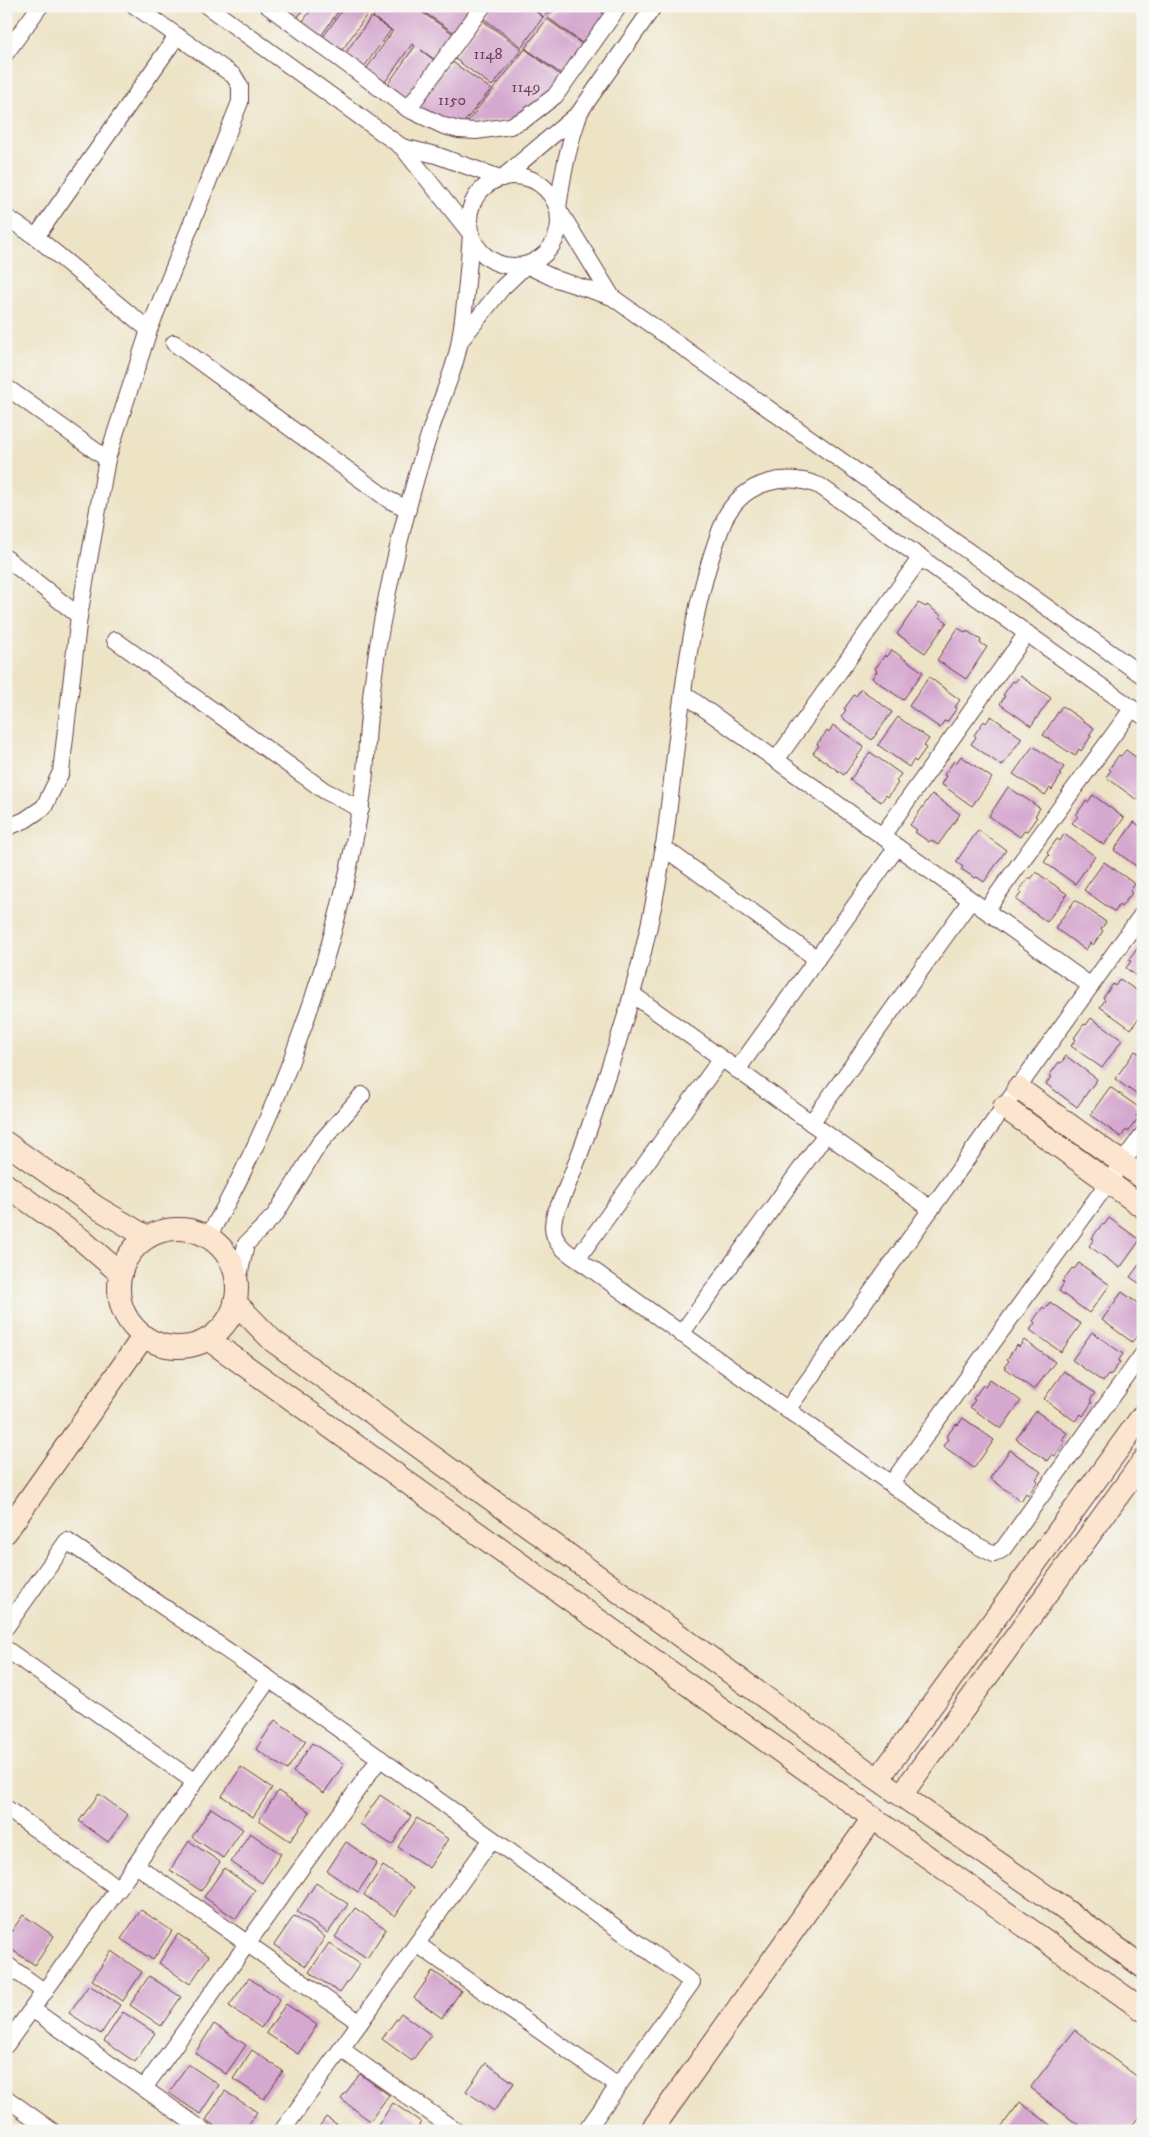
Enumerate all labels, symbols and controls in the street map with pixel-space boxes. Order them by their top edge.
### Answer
house number: 1148 [474,44,502,64]
house number: 1149 [512,77,540,97]
house number: 1150 [438,90,466,110]

